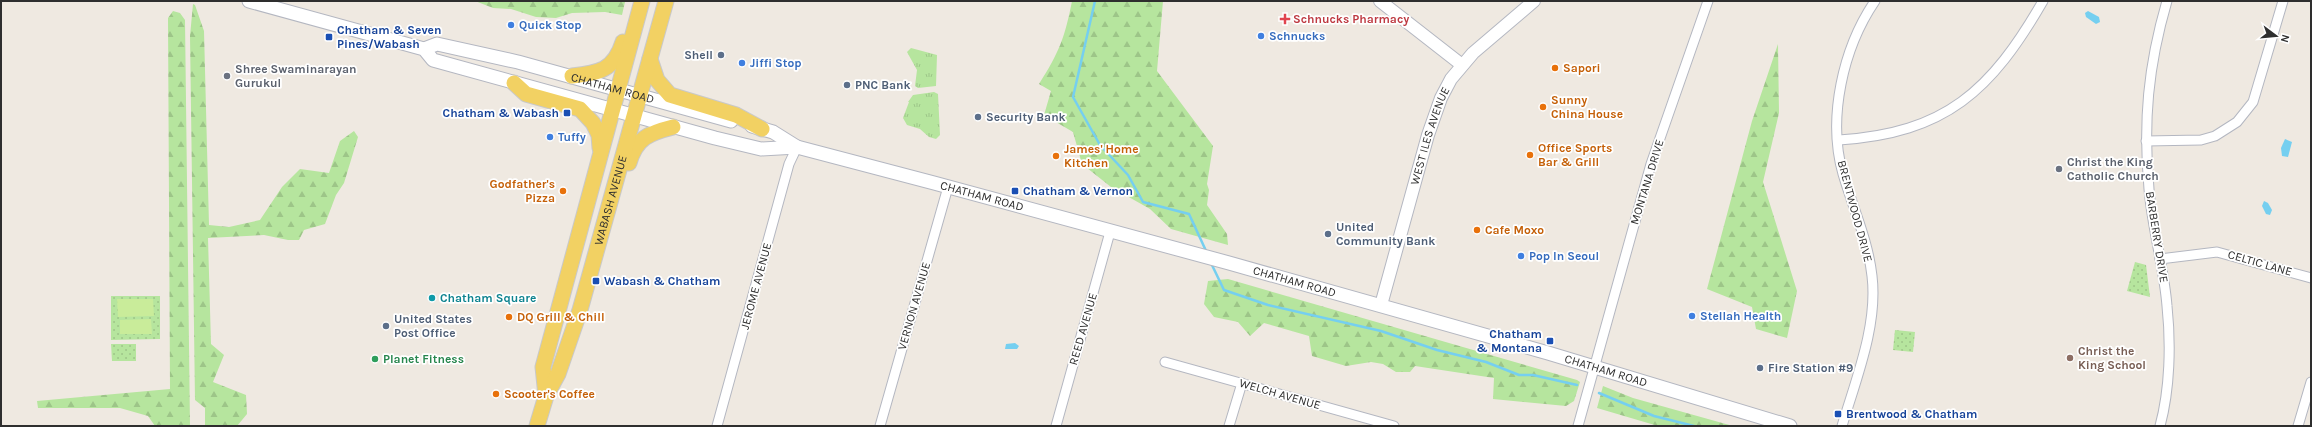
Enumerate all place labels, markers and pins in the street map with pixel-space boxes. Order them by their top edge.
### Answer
place label: Schnucks Pharmacy [1293,12,1409,26]
marker: Schnucks Pharmacy [1280,14,1290,24]
place label: Quick Stop [519,18,582,32]
marker: Quick Stop [506,20,516,30]
place label: Chatham & Seven Pines/Wabash [337,23,441,51]
place label: Schnucks [1269,29,1325,43]
marker: Schnucks [1256,31,1266,41]
marker: Chatham & Seven Pines/Wabash [324,32,334,42]
place label: Shell [684,48,713,62]
marker: Shell [716,50,726,60]
place label: Jiffi Stop [750,56,802,70]
marker: Jiffi Stop [737,58,747,68]
place label: Sapori [1563,61,1600,75]
place label: Shree Swaminarayan Gurukul [235,62,356,90]
marker: Sapori [1550,63,1560,73]
marker: Shree Swaminarayan Gurukul [222,71,232,81]
place label: PNC Bank [855,78,911,92]
marker: PNC Bank [842,80,852,90]
place label: Sunny China House [1551,93,1623,121]
marker: Sunny China House [1538,102,1548,112]
place label: Chatham & Wabash [443,106,559,120]
marker: Chatham & Wabash [562,108,572,118]
place label: Security Bank [986,110,1066,124]
marker: Security Bank [973,112,983,122]
place label: Tuffy [558,130,586,144]
marker: Tuffy [545,132,555,142]
place label: Office Sports Bar & Grill [1538,141,1612,169]
place label: James' Home Kitchen [1064,142,1139,170]
marker: Office Sports Bar & Grill [1525,150,1535,160]
marker: James' Home Kitchen [1051,151,1061,161]
place label: Christ the King Catholic Church [2067,155,2159,183]
marker: Christ the King Catholic Church [2054,164,2064,174]
place label: Godfather's Pizza [490,177,555,205]
place label: Chatham & Vernon [1023,184,1133,198]
marker: Godfather's Pizza [558,186,568,196]
marker: Chatham & Vernon [1010,186,1020,196]
place label: United Community Bank [1336,220,1435,248]
place label: Cafe Moxo [1485,223,1544,237]
marker: Cafe Moxo [1472,225,1482,235]
marker: United Community Bank [1323,229,1333,239]
place label: Pop In Seoul [1529,249,1599,263]
marker: Pop In Seoul [1516,251,1526,261]
place label: Wabash & Chatham [604,274,720,288]
marker: Wabash & Chatham [591,276,601,286]
place label: Chatham Square [440,291,536,305]
marker: Chatham Square [427,293,437,303]
place label: Stellah Health [1700,309,1781,323]
place label: DQ Grill & Chill [517,310,605,324]
marker: Stellah Health [1687,311,1697,321]
place label: United States Post Office [394,312,472,340]
marker: DQ Grill & Chill [504,312,514,322]
marker: United States Post Office [381,321,391,331]
place label: Chatham & Montana [1476,327,1542,355]
marker: Chatham & Montana [1545,336,1555,346]
place label: Christ the King School [2078,344,2146,372]
place label: Planet Fitness [383,352,464,366]
marker: Christ the King School [2065,353,2075,363]
marker: Planet Fitness [370,354,380,364]
place label: Fire Station #9 [1768,361,1853,375]
marker: Fire Station #9 [1755,363,1765,373]
place label: Scooter's Coffee [504,387,595,401]
marker: Scooter's Coffee [491,389,501,399]
place label: Brentwood & Chatham [1846,407,1977,421]
marker: Brentwood & Chatham [1833,409,1843,419]

